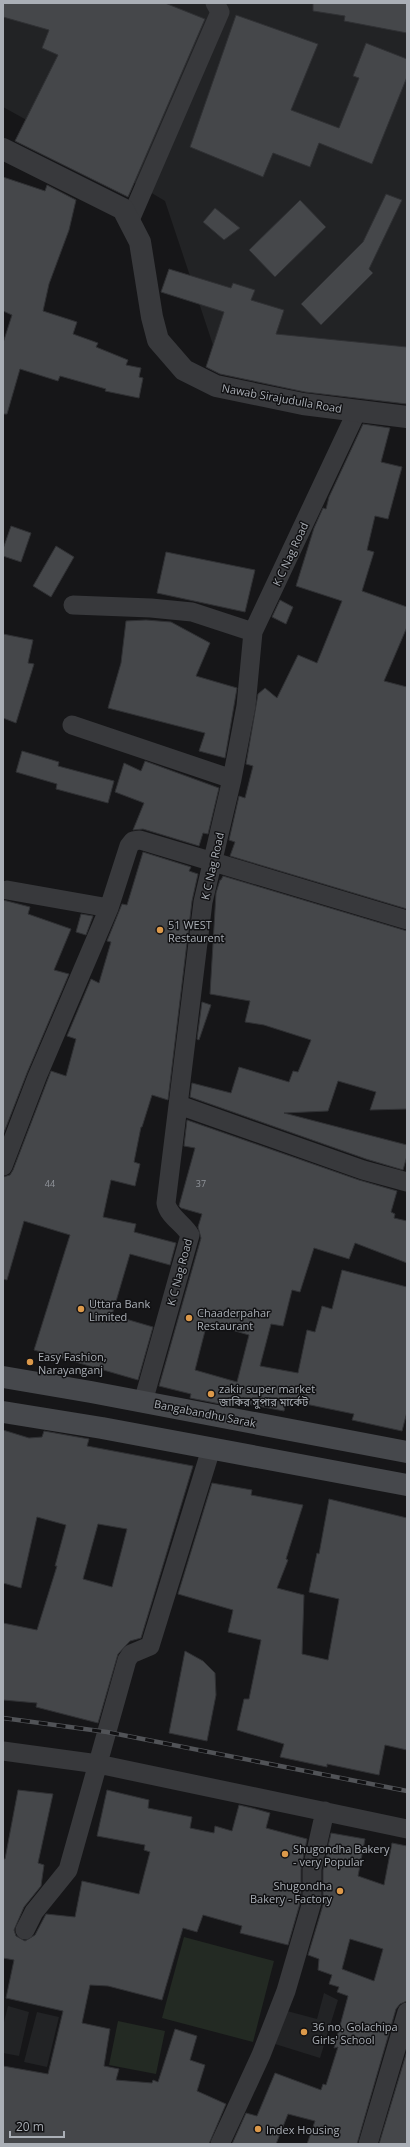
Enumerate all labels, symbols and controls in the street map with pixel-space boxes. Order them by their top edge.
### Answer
street label: Nawab Sirajudulla Road [221,380,343,416]
street label: K C Nag Road [269,520,311,588]
street label: K C Nag Road [197,831,227,901]
place label: 51 WEST Restaurent [168,917,224,945]
marker: 51 WEST Restaurent [155,925,165,935]
house number: 44 [45,1177,55,1190]
house number: 37 [196,1177,206,1190]
street label: K C Nag Road [163,1237,195,1307]
place label: Uttara Bank Limited [89,1296,150,1324]
marker: Uttara Bank Limited [76,1304,86,1314]
place label: Chaaderpahar Restaurant [197,1305,271,1333]
marker: Chaaderpahar Restaurant [184,1313,194,1323]
place label: Easy Fashion, Narayanganj [38,1349,107,1377]
marker: Easy Fashion, Narayanganj [25,1357,35,1367]
place label: zakir super market জাকির সুপার মার্কেট [218,1381,315,1409]
marker: zakir super market জাকির সুপার মার্কেট [206,1389,216,1399]
street label: Bangabandhu Sarak [153,1396,257,1430]
place label: Shugondha Bakery - very Popular [293,1841,390,1869]
marker: Shugondha Bakery - very Popular [280,1849,290,1859]
place label: Shugondha Bakery - Factory [250,1878,332,1906]
marker: Shugondha Bakery - Factory [335,1886,345,1896]
place label: 36 no. Golachipa Girls' School [312,2019,398,2047]
marker: 36 no. Golachipa Girls' School [299,2027,309,2037]
scale bar [10,2113,64,2139]
text: 20 m [16,2118,44,2135]
place label: Index Housing [266,2122,340,2137]
marker: Index Housing [253,2124,263,2134]

